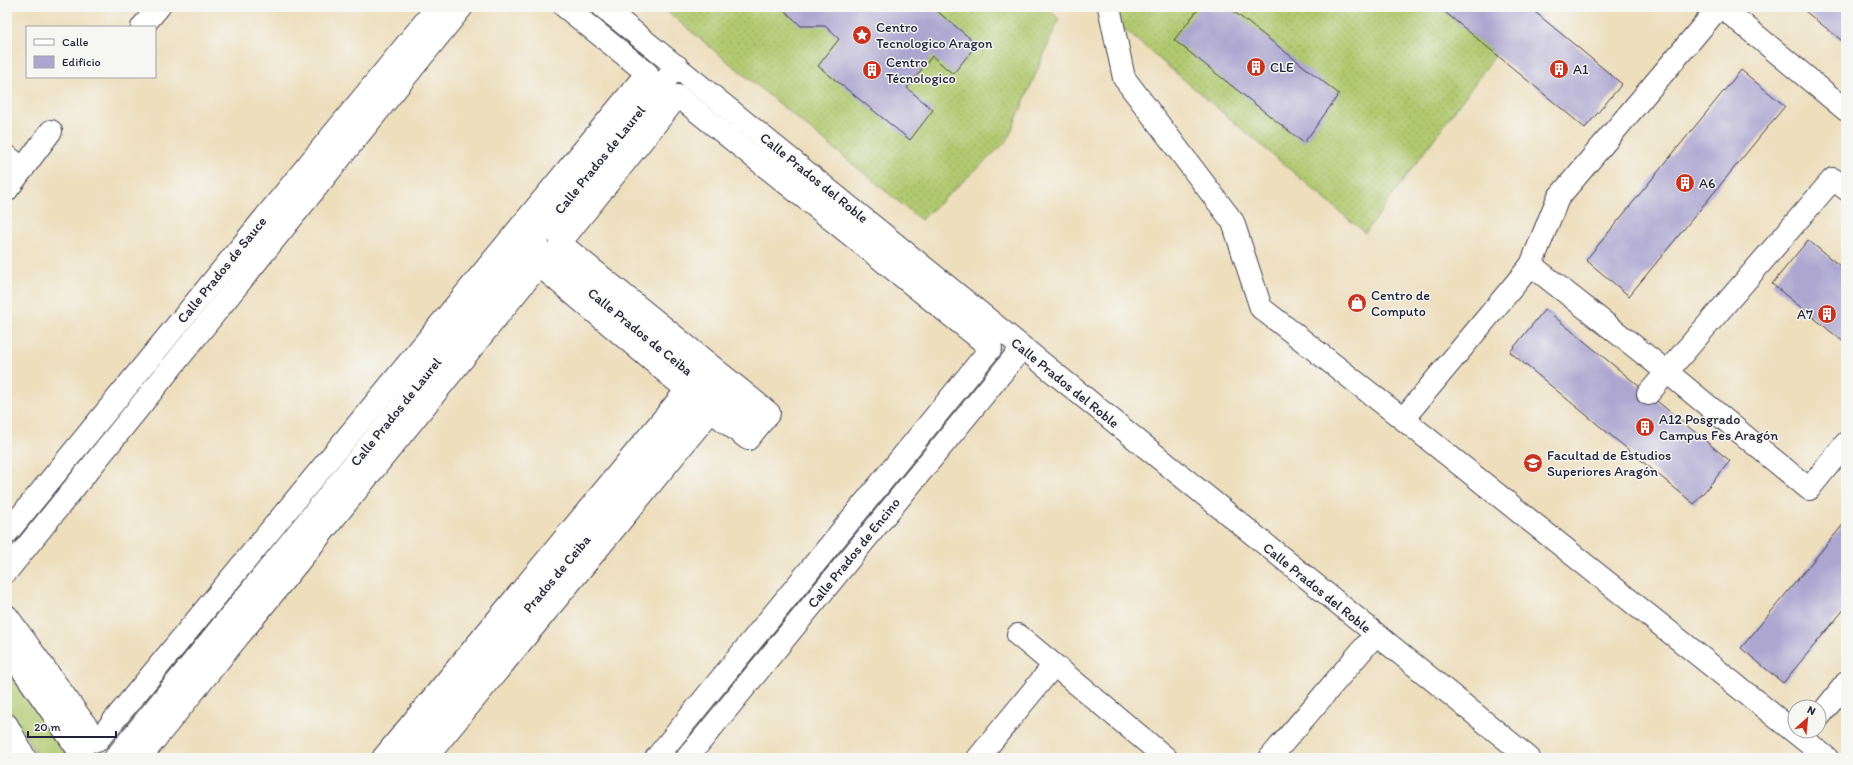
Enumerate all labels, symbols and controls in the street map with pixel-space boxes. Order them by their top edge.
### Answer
place label: Centro Tecnologico Aragon [876,19,993,52]
place icon: Centro Tecnologico Aragon [851,24,873,46]
legend [26,26,156,78]
text: Calle [62,35,89,49]
place label: Centro Técnologico [886,54,956,87]
text: Edificio [62,55,101,69]
building icon: CLE [1245,56,1267,78]
building icon: A1 [1548,58,1570,80]
building icon: Centro Técnologico [861,59,883,81]
place label: CLE [1270,59,1294,76]
place label: A1 [1573,61,1589,78]
street label: Calle Prados de Laurel [551,102,649,218]
street label: Calle Prados del Roble [757,129,872,227]
building icon: A6 [1674,172,1696,194]
place label: A6 [1699,175,1715,192]
street label: Calle Prados de Sauce [174,213,271,327]
street label: Calle Prados de Ceiba [584,284,696,380]
place label: Centro de Computo [1371,287,1430,320]
shop icon: Centro de Computo [1346,292,1368,314]
building icon: A7 [1816,303,1838,325]
place label: A7 [1797,306,1813,323]
street label: Calle Prados del Roble [1008,334,1123,432]
street label: Calle Prados de Laurel [347,354,445,470]
place label: A12 Posgrado Campus Fes Aragón [1659,411,1778,444]
building icon: A12 Posgrado Campus Fes Aragón [1634,416,1656,438]
place label: Facultad de Estudios Superiores Aragón [1547,447,1671,480]
school or university icon: Facultad de Estudios Superiores Aragón [1522,452,1544,474]
street label: Calle Prados de Encino [804,494,904,612]
street label: Prados de Ceiba [520,531,595,616]
street label: Calle Prados del Roble [1260,539,1375,637]
north arrow [1787,699,1827,739]
text: N [1805,703,1818,718]
scale bar [28,713,116,739]
text: 20 m [34,720,61,734]

